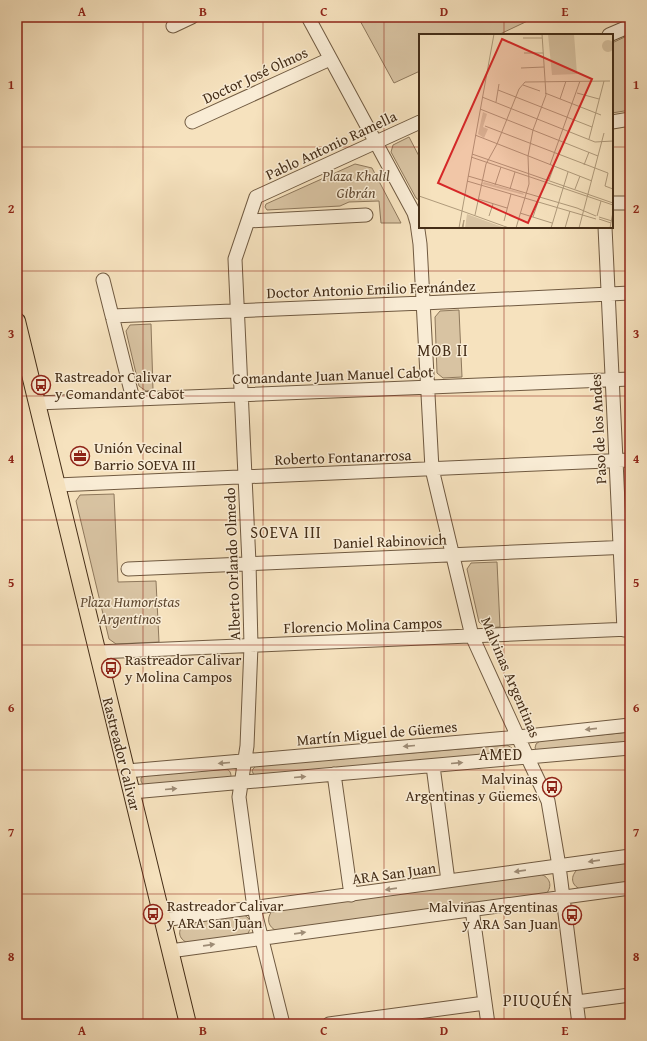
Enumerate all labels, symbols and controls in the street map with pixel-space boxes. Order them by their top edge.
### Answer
text: A [78,2,87,21]
text: B [199,2,207,21]
text: C [320,2,328,21]
text: D [440,2,448,21]
text: E [562,2,569,21]
inset map [419,34,613,228]
street label: Doctor José Olmos [199,41,311,109]
text: 1 [8,75,14,94]
text: 1 [633,75,639,94]
street label: Pablo Antonio Ramella [262,105,400,185]
park label: Plaza Khalil Gibrán [321,165,390,203]
text: 2 [8,199,15,218]
text: 2 [633,199,640,218]
street label: Doctor Antonio Emilio Fernández [266,275,476,303]
text: 3 [8,324,14,343]
text: 3 [633,324,639,343]
district label: MOB II [417,338,469,362]
street label: Comandante Juan Manuel Cabot [232,361,434,389]
place label: Rastreador Calivar y Comandante Cabot [54,366,185,404]
street label: Paso de los Andes [585,373,611,485]
bus stop icon: Rastreador Calivar y Comandante Cabot [30,374,52,396]
place label: Unión Vecinal Barrio SOEVA III [94,437,196,475]
street label: Roberto Fontanarrosa [274,444,412,470]
office icon: Unión Vecinal Barrio SOEVA III [69,445,91,467]
text: 4 [8,449,15,468]
text: 4 [633,449,640,468]
street label: Alberto Orlando Olmedo [219,487,245,641]
district label: SOEVA III [250,520,322,544]
street label: Daniel Rabinovich [333,529,448,553]
text: 5 [8,573,15,592]
text: 5 [633,573,640,592]
park label: Plaza Humoristas Argentinos [79,591,180,629]
street label: Florencio Molina Campos [283,612,443,638]
street label: Malvinas Argentinas [476,613,546,741]
place label: Rastreador Calivar y Molina Campos [124,649,241,687]
bus stop icon: Rastreador Calivar y Molina Campos [100,657,122,679]
street label: Rastreador Calivar [98,695,146,813]
text: 6 [8,698,15,717]
text: 6 [633,698,640,717]
street label: Martín Miguel de Güemes [296,716,458,750]
one-way arrow [585,726,597,732]
district label: AMED [479,742,523,766]
one-way arrow [403,743,415,750]
one-way arrow [218,759,230,766]
one-way arrow [451,760,463,767]
place label: Malvinas Argentinas y Güemes [406,768,538,806]
one-way arrow [294,774,306,781]
bus stop icon: Malvinas Argentinas y Güemes [541,776,563,798]
one-way arrow [165,786,177,792]
text: 7 [8,823,15,842]
text: 7 [633,823,640,842]
street label: ARA San Juan [351,857,438,889]
one-way arrow [588,858,600,864]
one-way arrow [514,868,526,874]
one-way arrow [385,886,397,892]
place label: Rastreador Calivar y ARA San Juan [166,895,283,933]
place label: Malvinas Argentinas y ARA San Juan [429,896,559,934]
bus stop icon: Rastreador Calivar y ARA San Juan [142,903,164,925]
bus stop icon: Malvinas Argentinas y ARA San Juan [561,904,583,926]
one-way arrow [293,930,306,936]
one-way arrow [203,942,215,948]
text: 8 [8,947,15,966]
text: 8 [633,947,640,966]
district label: PIUQUÉN [503,988,573,1012]
text: A [78,1021,87,1040]
text: B [199,1021,207,1040]
text: C [320,1021,328,1040]
text: D [440,1021,448,1040]
text: E [562,1021,569,1040]

